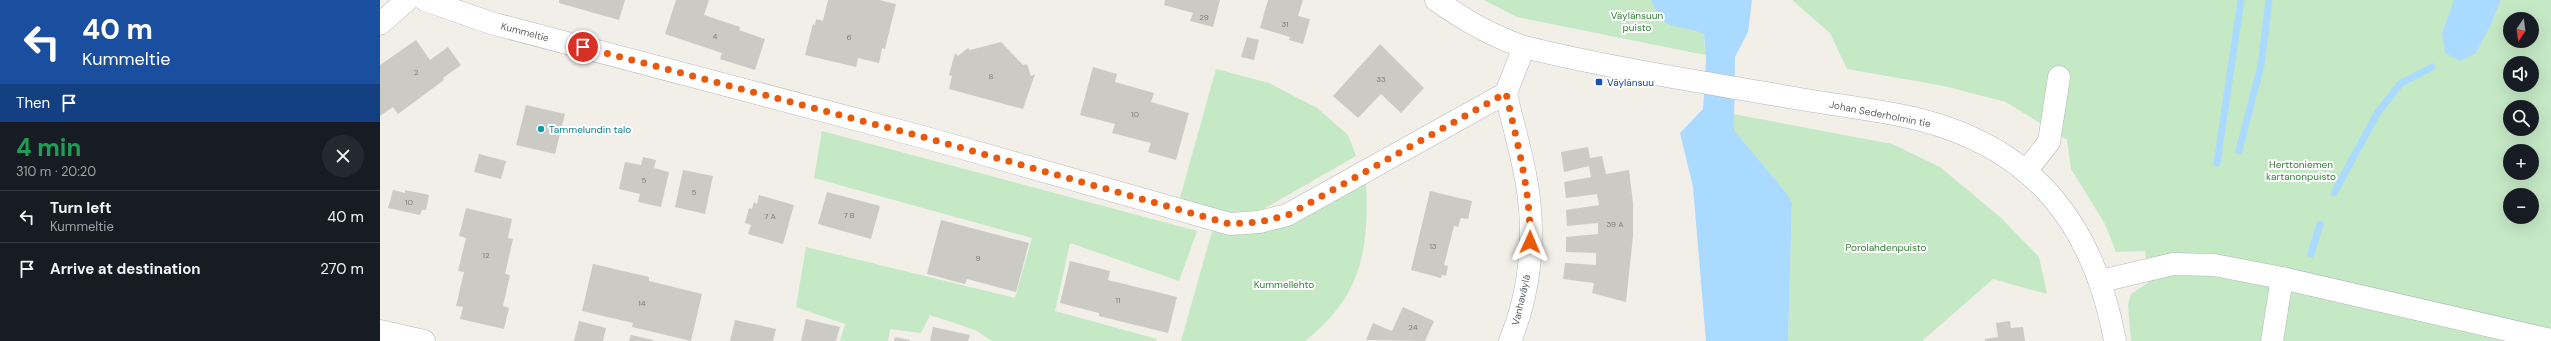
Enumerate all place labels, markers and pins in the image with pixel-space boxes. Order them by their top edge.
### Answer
pin [566,30,600,64]
place label: Väylänsuu [1607,76,1654,89]
marker: Väylänsuu [1594,77,1604,87]
place label: Tammelundin talo [549,123,631,136]
marker: Tammelundin talo [536,124,546,134]

